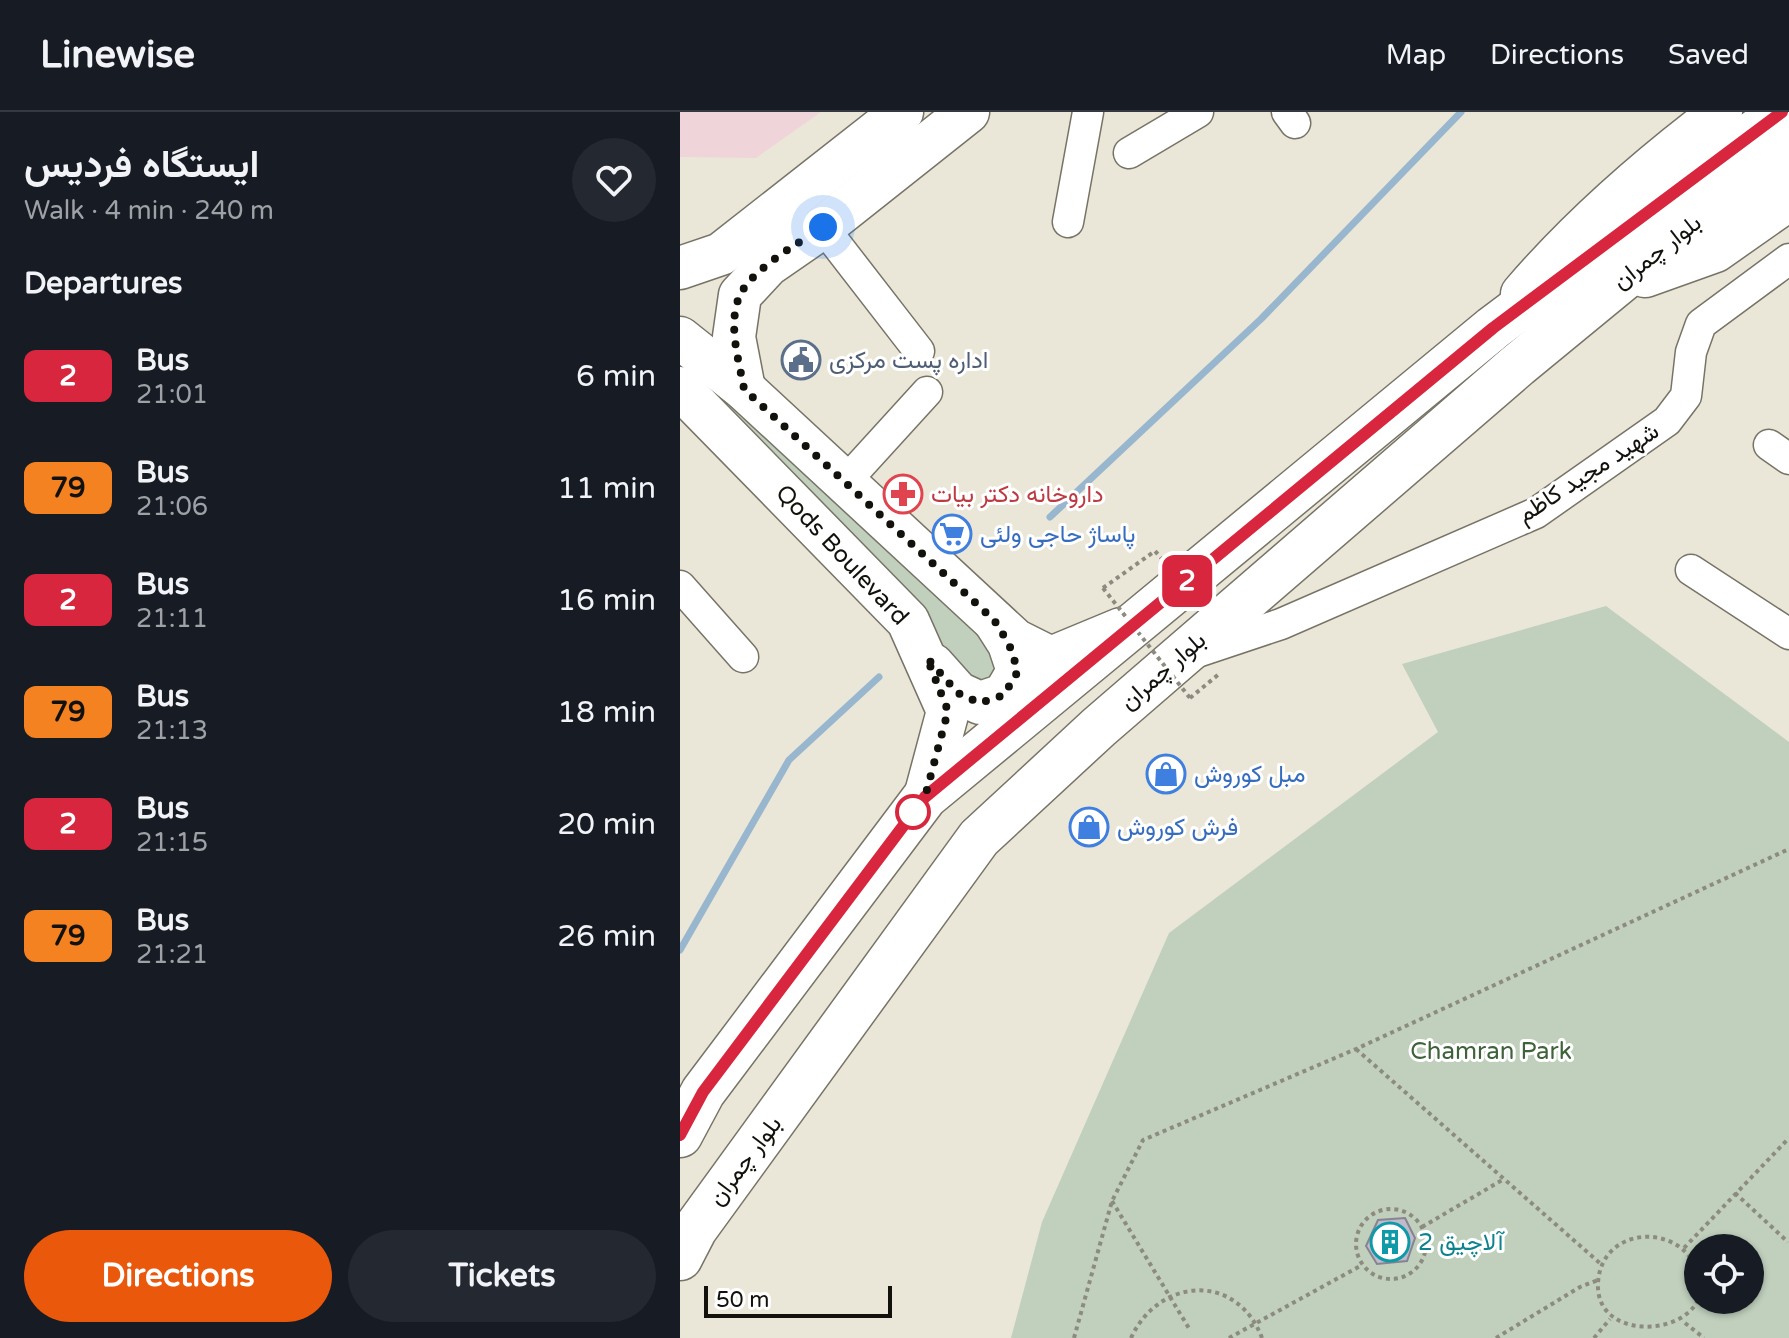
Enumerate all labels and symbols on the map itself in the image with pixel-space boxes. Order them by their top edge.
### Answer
your location [803,207,843,247]
street label: بلوار چمران [1607,208,1708,296]
public building icon: اداره پست مرکزی [780,339,822,381]
place label: اداره پست مرکزی [829,346,988,376]
street label: شهید مجید کاظم [1512,416,1665,530]
pharmacy icon: داروخانه دکتر بیات [882,473,924,515]
street label: Qods Boulevard [769,479,915,631]
place label: داروخانه دکتر بیات [931,480,1104,509]
supermarket icon: پاساژ حاجی ولئی [931,513,973,555]
place label: پاساژ حاجی ولئی [980,520,1135,550]
line badge: 2 [1161,555,1213,607]
street label: بلوار چمران [1114,626,1213,717]
shop icon: مبل کوروش [1145,753,1187,795]
place label: مبل کوروش [1194,760,1306,789]
unlabelled marker [896,795,930,829]
shop icon: فرش کوروش [1068,806,1110,848]
place label: فرش کوروش [1117,813,1238,842]
park label: Chamran Park [1410,1037,1572,1066]
street label: بلوار چمران [702,1110,789,1212]
building icon: آلاچیق 2 [1369,1221,1411,1263]
place label: آلاچیق 2 [1418,1228,1506,1258]
scale bar [704,1282,892,1318]

